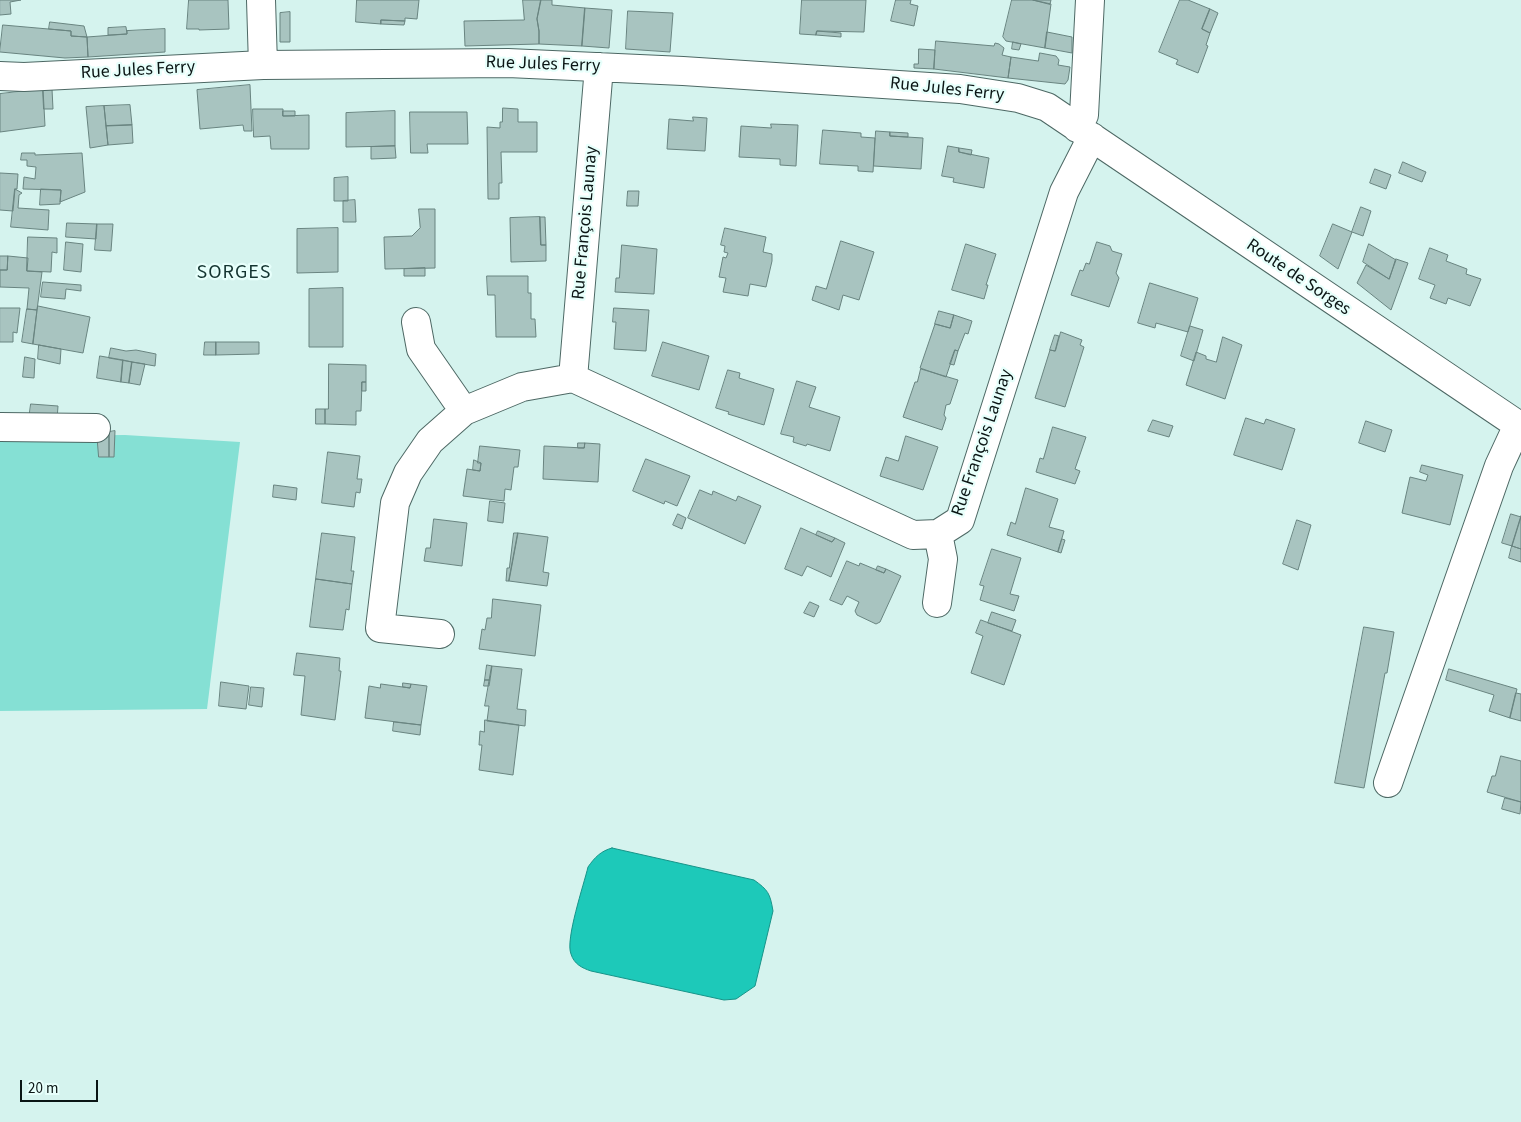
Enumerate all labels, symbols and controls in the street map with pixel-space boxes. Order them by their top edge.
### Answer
street label: Rue Jules Ferry [485,52,601,78]
street label: Rue Jules Ferry [80,57,196,85]
street label: Rue Jules Ferry [889,73,1005,107]
street label: Rue François Launay [569,145,603,301]
street label: Route de Sorges [1242,235,1354,321]
district label: SORGES [196,262,272,286]
street label: Rue François Launay [948,367,1018,519]
scale bar [22,1070,100,1102]
text: 20 m [28,1078,58,1099]

